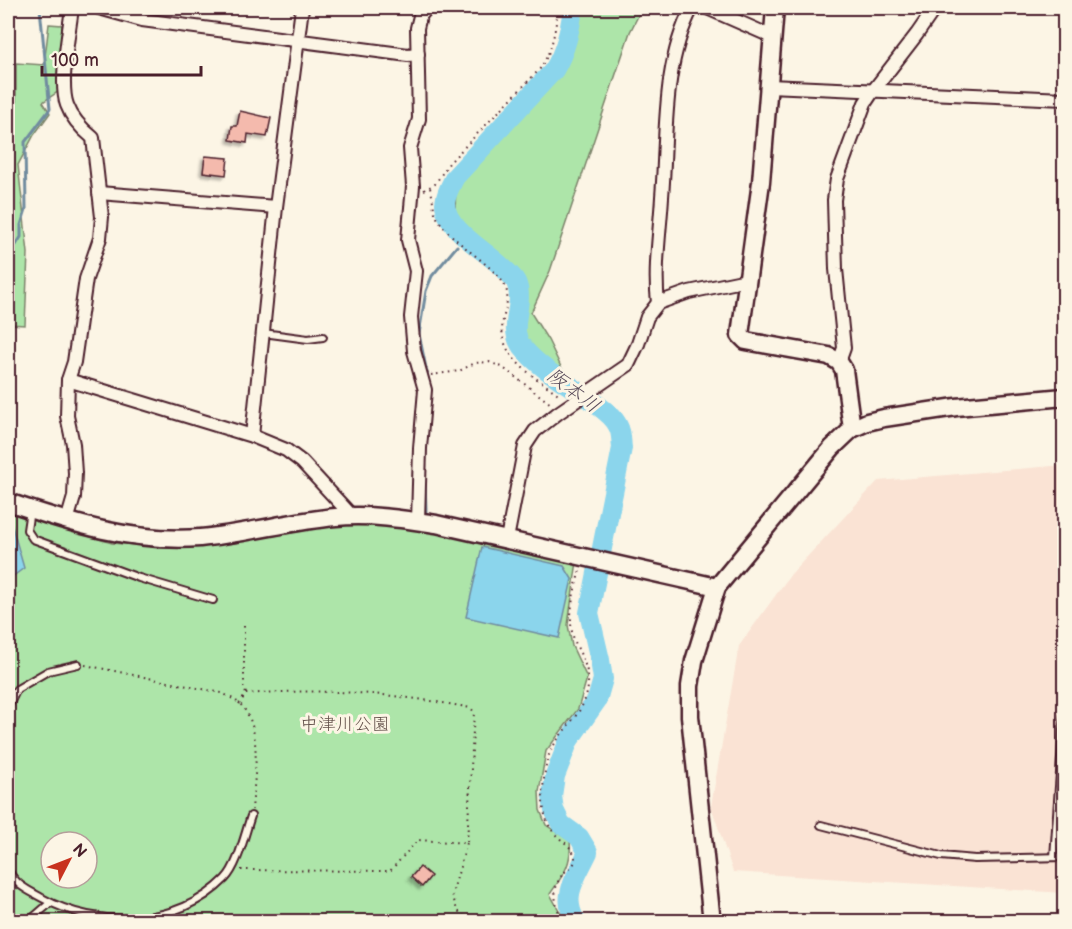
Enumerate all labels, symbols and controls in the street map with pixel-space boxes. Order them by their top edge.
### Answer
scale bar [42,39,201,77]
text: 100 m [51,50,99,71]
water label: 阪本川 [542,363,605,418]
park label: 中津川公園 [300,714,390,735]
north arrow [39,830,99,890]
text: N [68,840,90,862]

